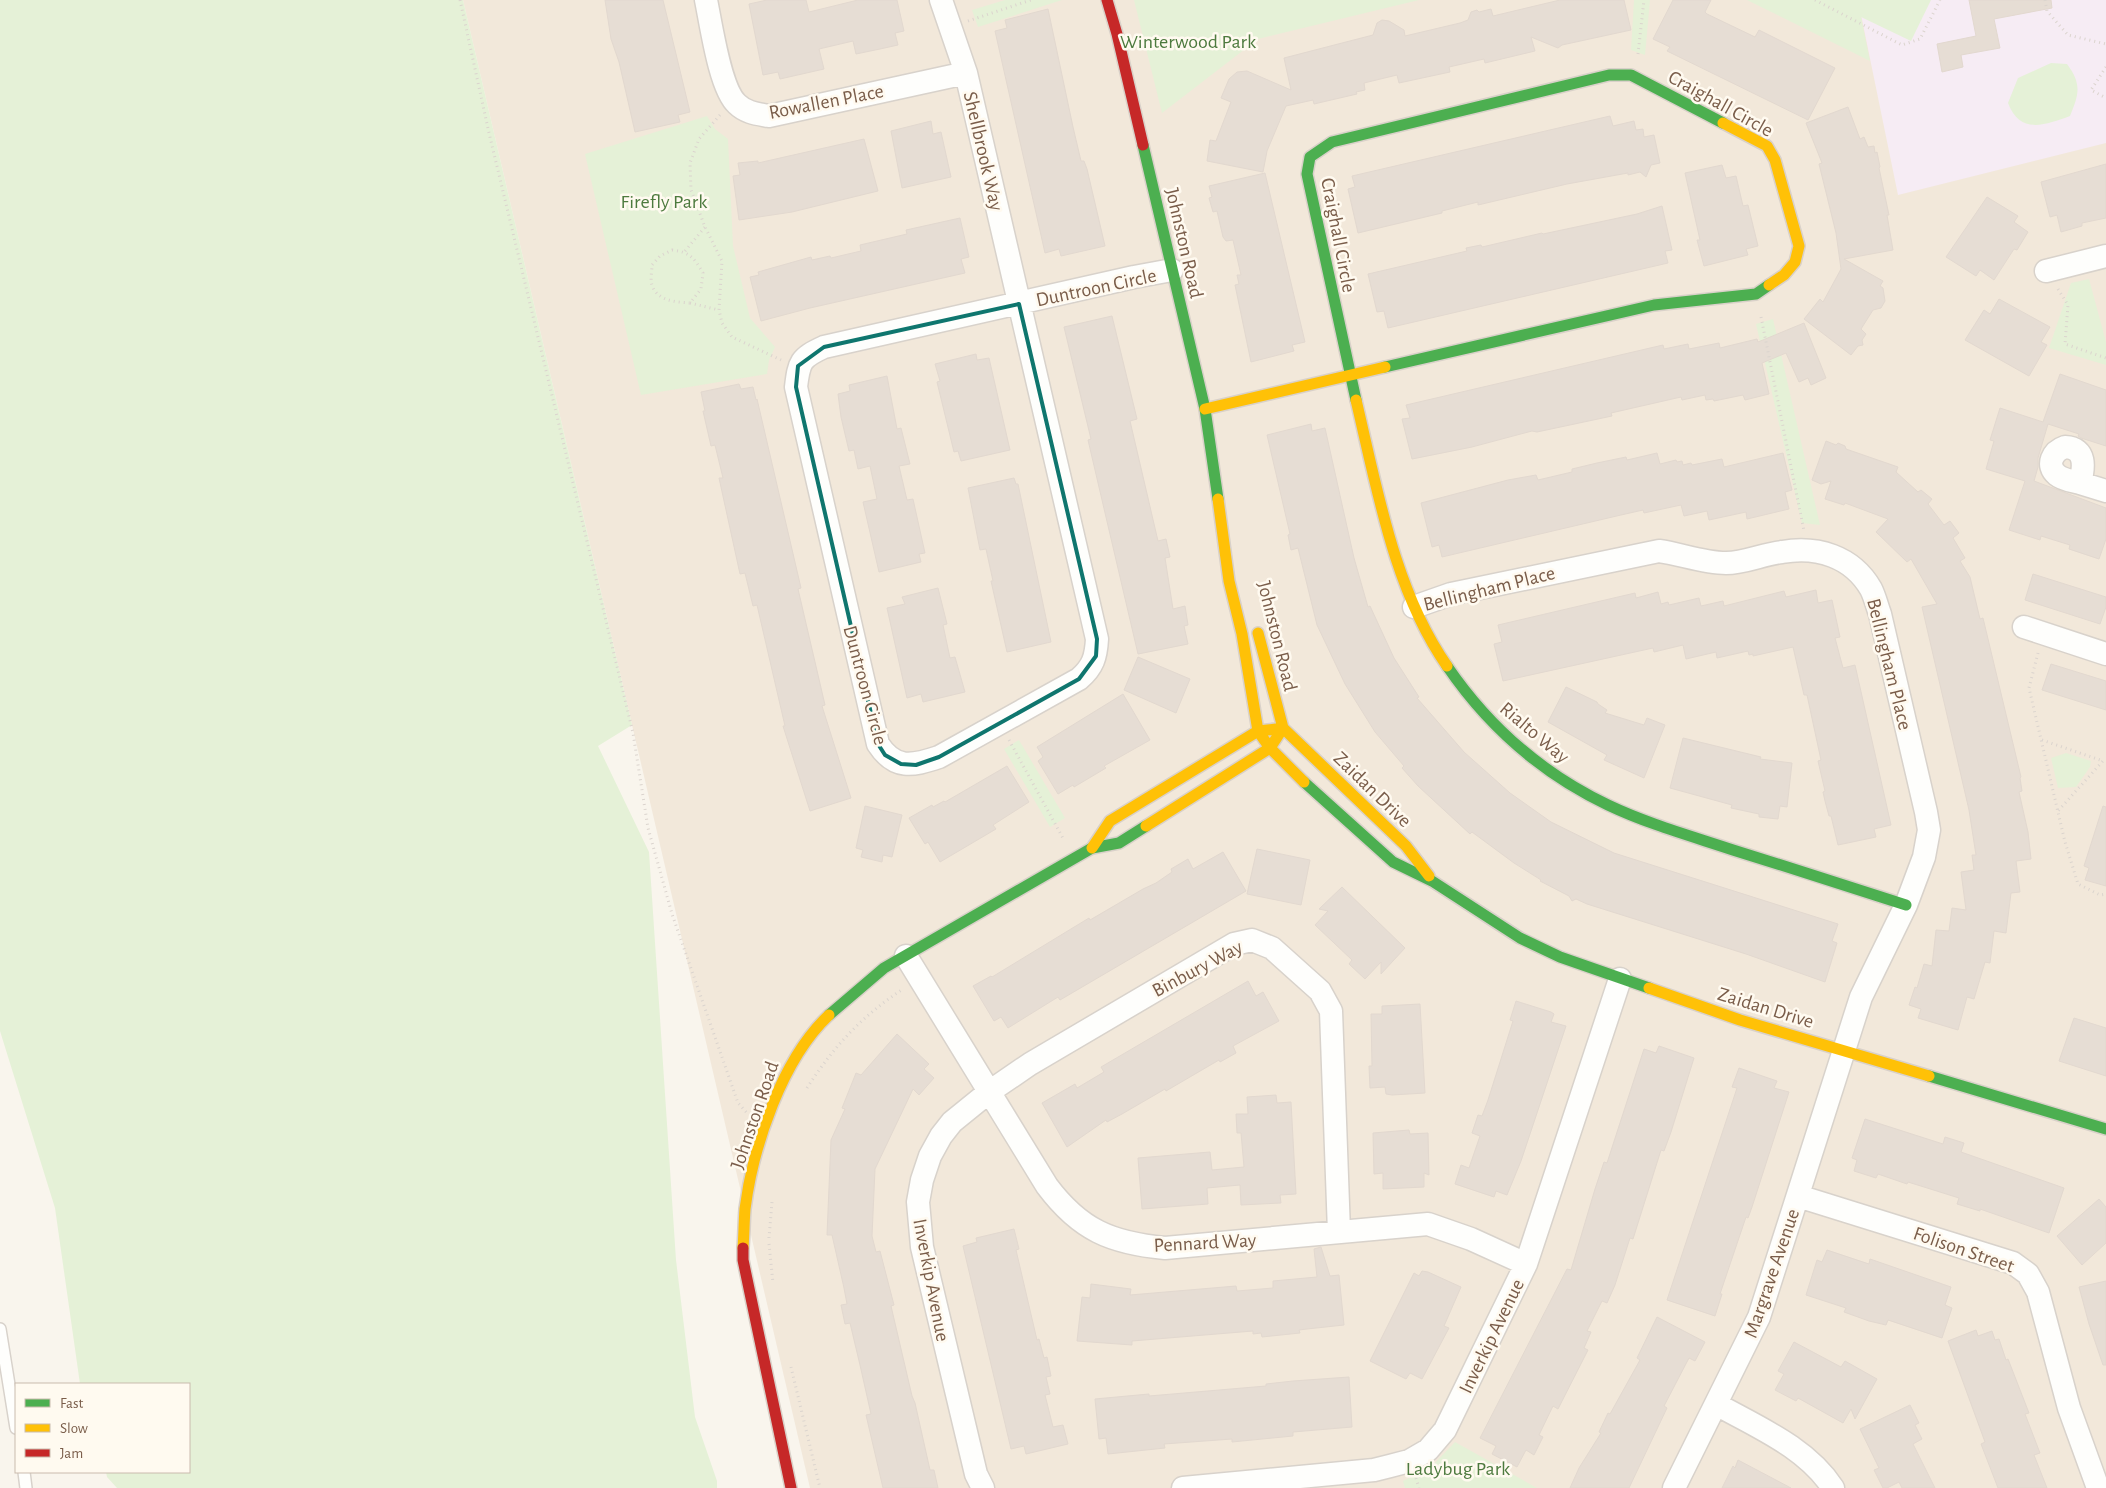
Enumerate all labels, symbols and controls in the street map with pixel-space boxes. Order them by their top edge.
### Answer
park label: Winterwood Park [1120,32,1256,52]
street label: Craighall Circle [1665,67,1776,141]
street label: Rowallen Place [767,81,885,123]
street label: Shellbrook Way [960,90,1007,213]
street label: Craighall Circle [1317,176,1359,294]
street label: Johnston Road [1162,186,1206,300]
park label: Firefly Park [621,192,707,212]
street label: Duntroon Circle [1034,265,1158,311]
street label: Bellingham Place [1421,563,1557,615]
street label: Johnston Road [1254,579,1300,693]
street label: Bellingham Place [1863,596,1915,732]
street label: Duntroon Circle [839,623,891,747]
street label: Rialto Way [1496,698,1573,768]
street label: Zaidan Drive [1330,748,1415,831]
street label: Binbury Way [1149,937,1246,1001]
street label: Zaidan Drive [1715,984,1816,1032]
street label: Johnston Road [727,1059,783,1172]
street label: Margrave Avenue [1741,1206,1803,1340]
street label: Inverkip Avenue [909,1217,953,1343]
street label: Folison Street [1911,1223,2017,1277]
street label: Pennard Way [1153,1230,1257,1256]
street label: Inverkip Avenue [1456,1276,1528,1397]
legend [15,1383,190,1473]
text: Fast [60,1396,84,1411]
text: Slow [60,1421,88,1436]
text: Jam [60,1446,83,1461]
park label: Ladybug Park [1406,1459,1510,1479]

